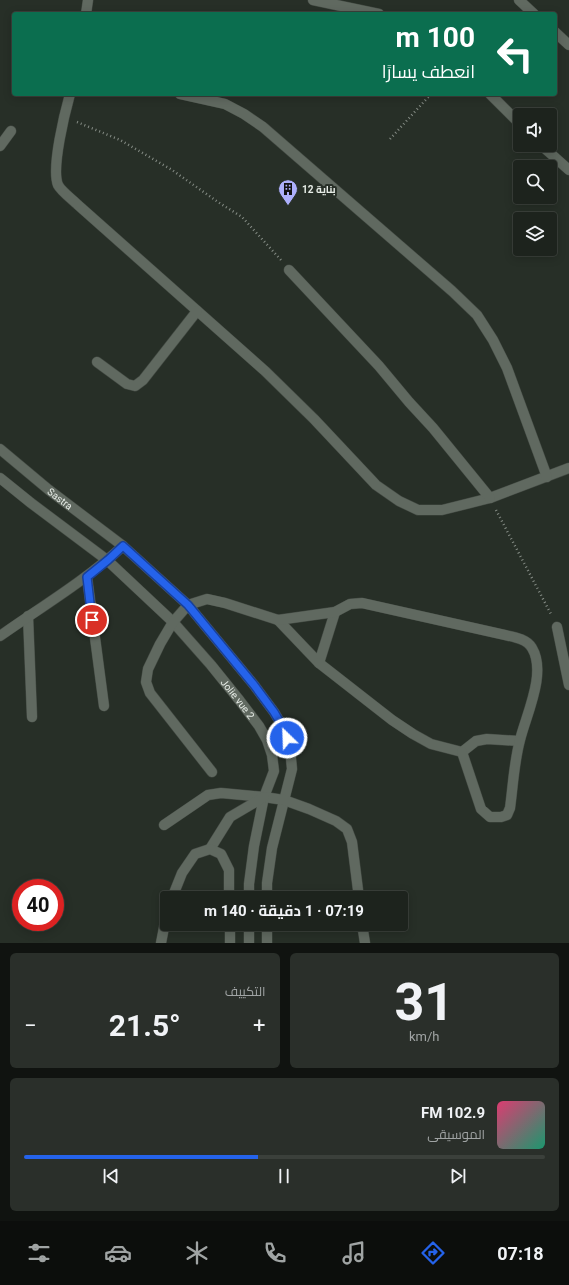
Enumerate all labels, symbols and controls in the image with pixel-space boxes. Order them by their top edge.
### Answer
text: 100 m [396,21,475,54]
icon: left [489,28,541,80]
text: انعطف يسارًا [382,61,475,82]
map controls [513,108,557,256]
button: sound [513,108,557,152]
button: search [513,160,557,204]
building icon: بناية 12 [277,178,299,206]
place label: بناية 12 [302,184,336,196]
button: layers [513,212,557,256]
street label: Sastra [45,486,75,512]
pin [75,603,109,637]
icon: arrive [81,609,103,631]
street label: Jolie vue 2 [218,677,257,722]
position arrow [266,717,308,759]
speed limit sign: 40 [12,879,64,931]
text: 07:19 · 1 دقيقة · 140 m [204,902,364,920]
text: 31 [394,972,454,1033]
text: التكييف [225,984,266,999]
text: 21.5° [109,1008,181,1043]
text: − [24,1013,37,1038]
text: + [253,1013,265,1038]
text: km/h [409,1029,440,1044]
text: 102.9 FM [421,1104,485,1122]
text: الموسيقى [427,1127,485,1142]
icon: previous [100,1165,122,1187]
icon: pause [273,1165,295,1187]
icon: next [447,1165,469,1187]
icon: filters [25,1239,53,1267]
icon: car [104,1239,132,1267]
icon: climate [183,1239,211,1267]
icon: phone [261,1239,289,1267]
icon: music [340,1239,368,1267]
icon: directions [419,1239,447,1267]
text: 07:18 [497,1243,544,1264]

